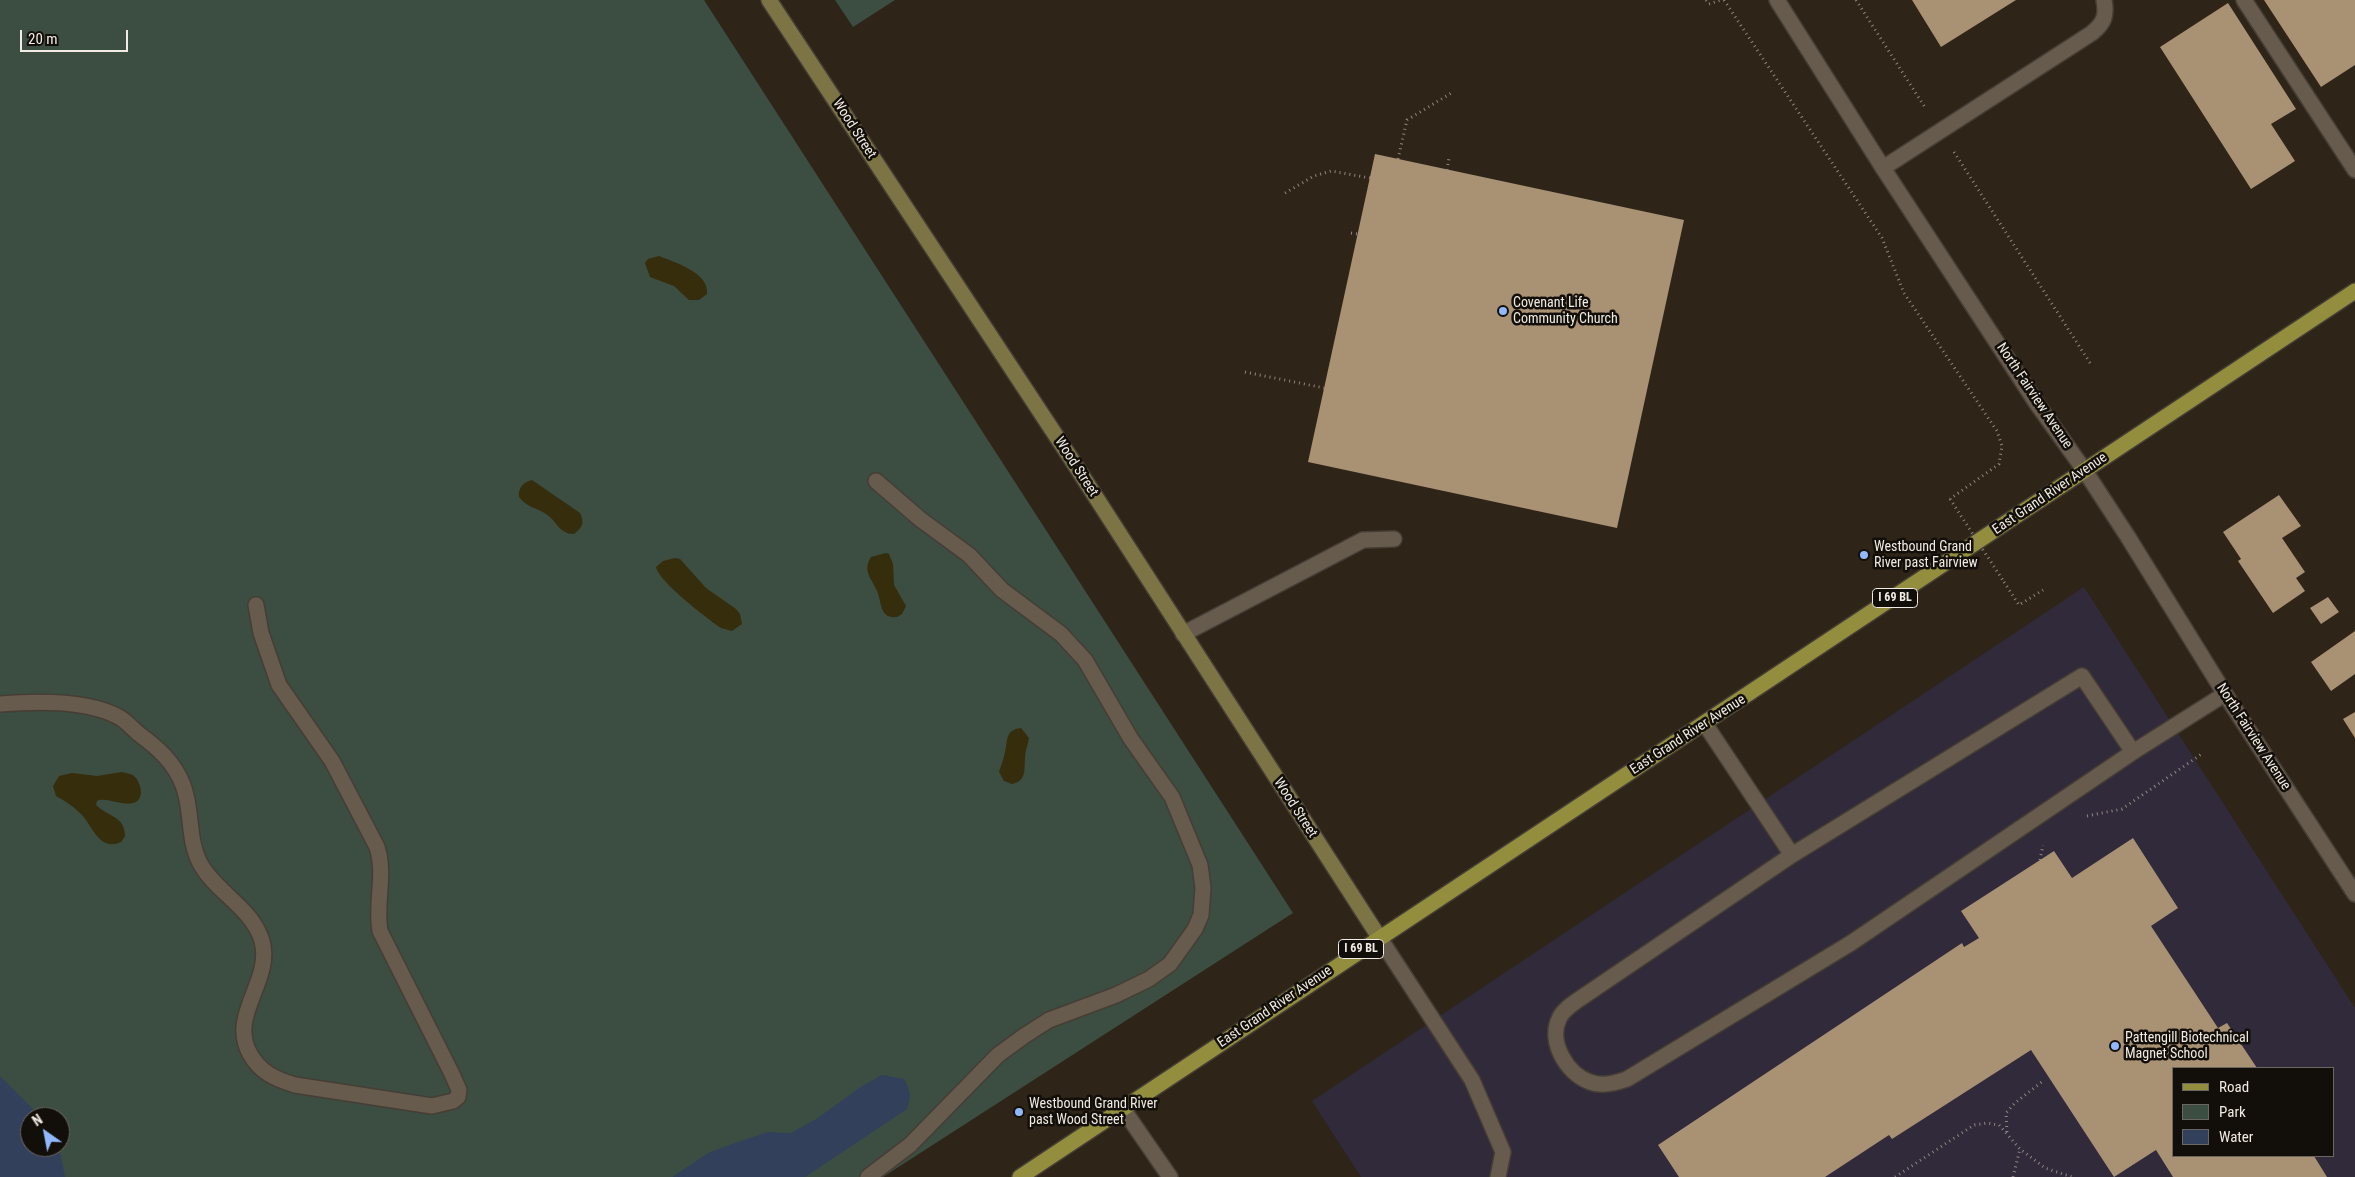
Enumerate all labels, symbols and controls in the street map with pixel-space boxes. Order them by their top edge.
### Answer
scale bar [22,20,130,52]
text: 20 m [28,30,58,48]
street label: Wood Street [829,96,879,162]
place label: Covenant Life Community Church [1513,295,1618,328]
marker: Covenant Life Community Church [1497,305,1509,317]
street label: North Fairview Avenue [1992,340,2076,452]
street label: Wood Street [1051,434,1101,500]
street label: East Grand River Avenue [1990,450,2110,538]
place label: Westbound Grand River past Fairview [1874,539,1978,572]
marker: Westbound Grand River past Fairview [1858,549,1870,561]
road number: I 69 BL [1872,588,1918,608]
street label: North Fairview Avenue [2212,681,2294,793]
street label: East Grand River Avenue [1627,691,1749,779]
street label: Wood Street [1270,775,1320,841]
road number: I 69 BL [1338,940,1384,959]
street label: East Grand River Avenue [1215,963,1335,1051]
place label: Pattengill Biotechnical Magnet School [2125,1030,2249,1062]
marker: Pattengill Biotechnical Magnet School [2109,1040,2121,1052]
legend [2172,1067,2335,1157]
text: Road [2219,1078,2249,1096]
place label: Westbound Grand River past Wood Street [1029,1096,1157,1128]
text: Park [2219,1103,2246,1121]
marker: Westbound Grand River past Wood Street [1013,1106,1025,1118]
north arrow [20,1107,70,1157]
text: N [29,1111,45,1129]
text: Water [2219,1128,2253,1146]

